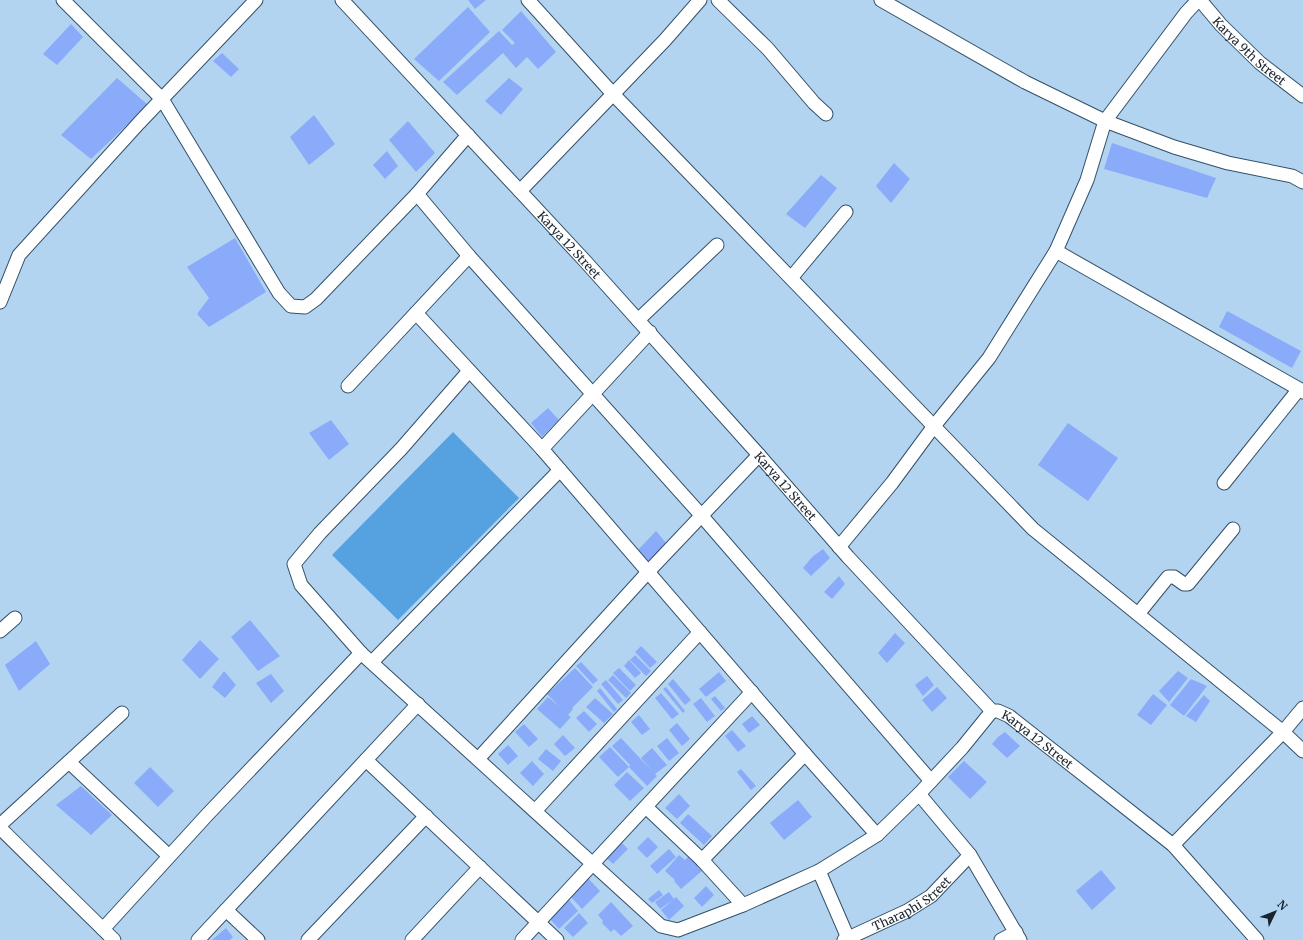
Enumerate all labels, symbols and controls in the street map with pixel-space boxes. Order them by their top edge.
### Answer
street label: Karya 9th Street [1210,14,1289,88]
street label: Karya 12 Street [535,208,605,282]
street label: Karya 12 Street [752,448,820,523]
street label: Karya 12 Street [1000,706,1077,771]
street label: Tharaphi Street [870,873,954,934]
north arrow [1255,892,1295,932]
text: N [1274,897,1291,913]

